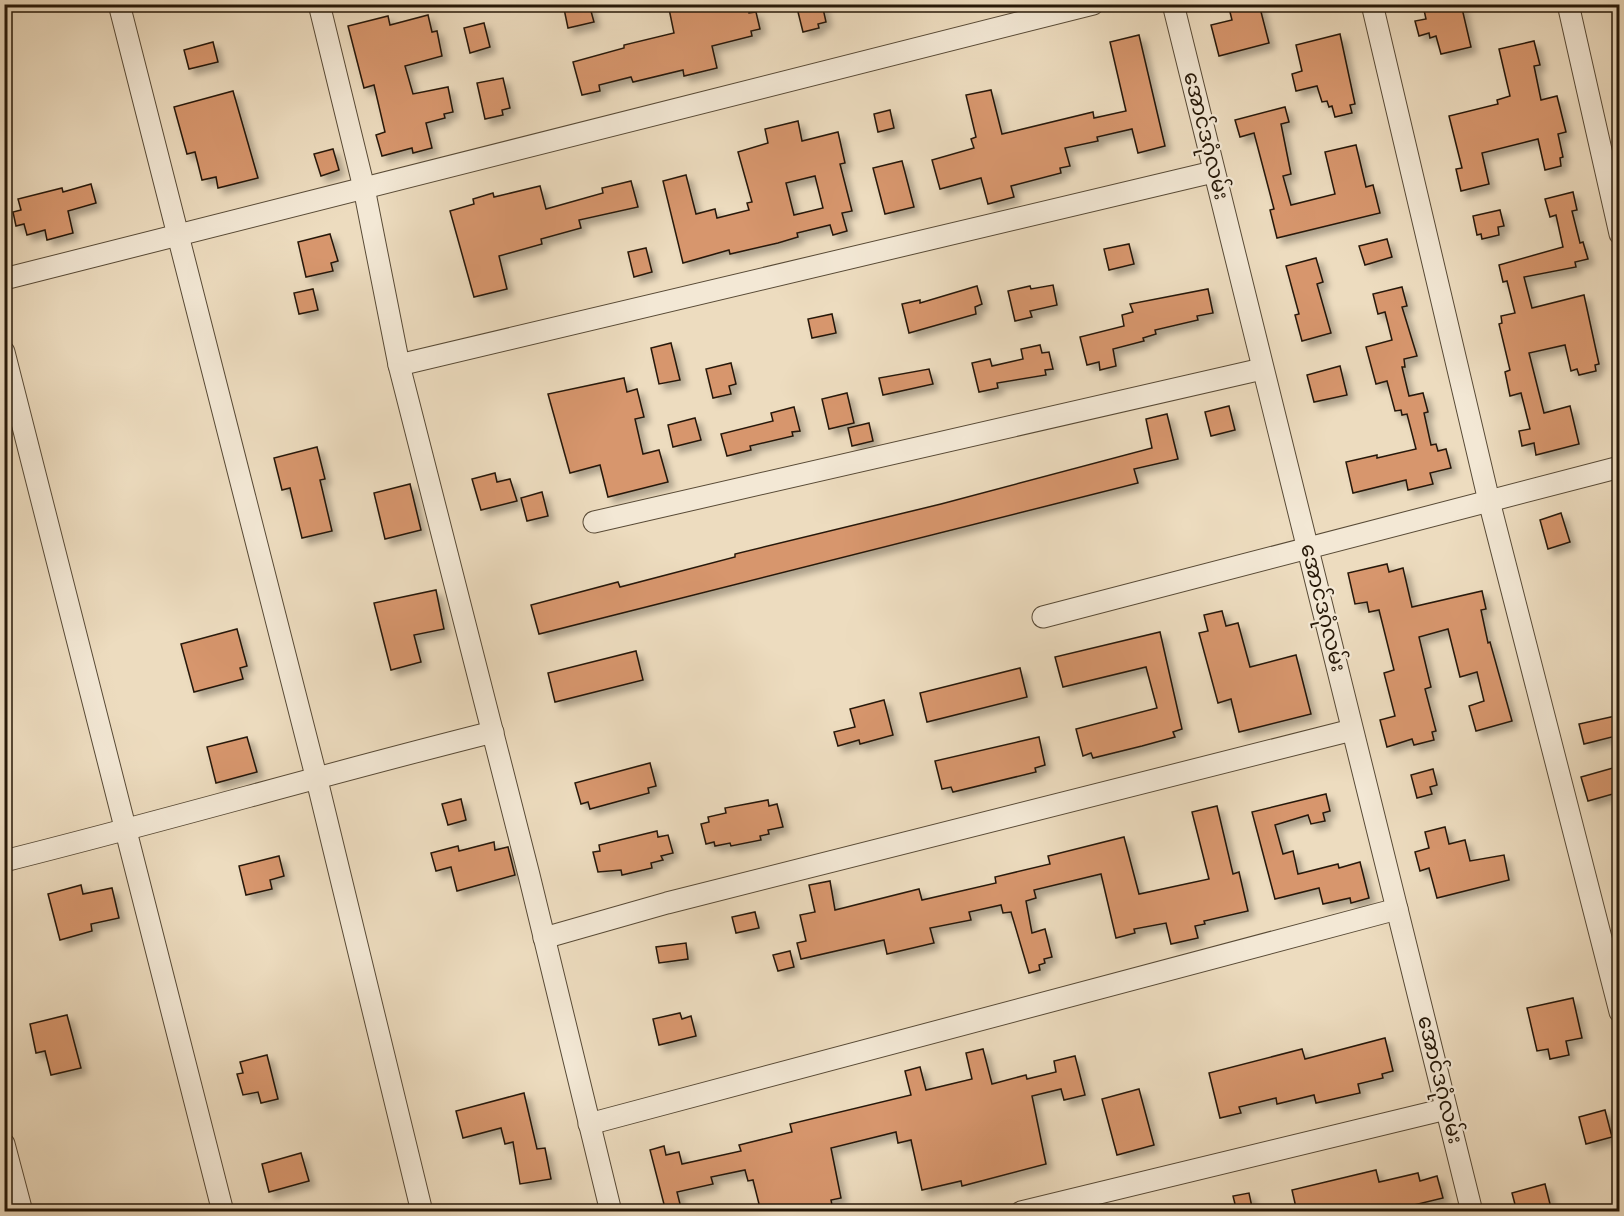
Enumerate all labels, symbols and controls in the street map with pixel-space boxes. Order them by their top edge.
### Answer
street label: အောင်ဒဂုံလမ်း [1174,68,1238,203]
street label: အောင်ဒဂုံလမ်း [1291,540,1355,675]
street label: အောင်ဒဂုံလမ်း [1408,1012,1472,1147]

